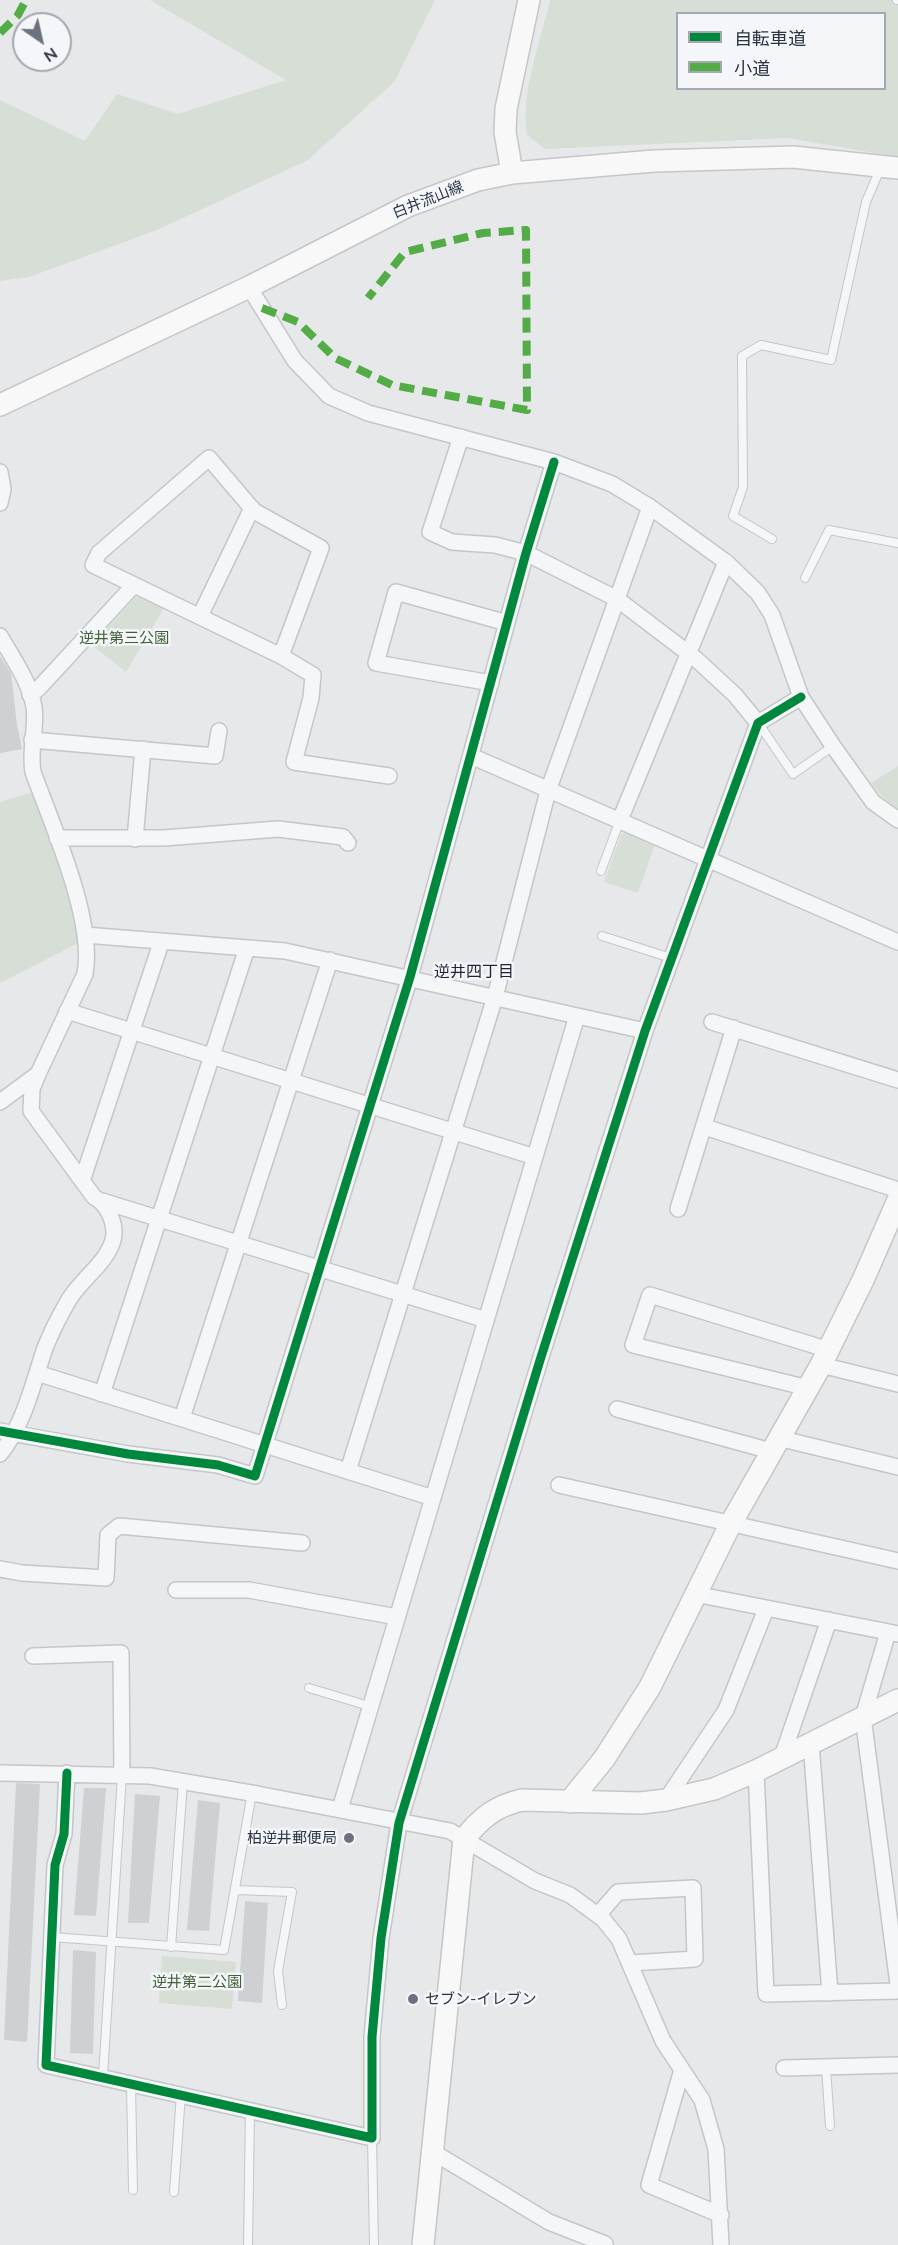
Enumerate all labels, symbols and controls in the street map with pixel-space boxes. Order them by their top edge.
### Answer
north arrow [12,12,72,72]
legend [676,12,886,90]
text: 自転車道 [734,27,806,50]
text: N [40,44,62,67]
text: 小道 [734,57,770,80]
street label: 白井流山線 [390,178,466,222]
park label: 逆井第三公園 [79,629,169,647]
district label: 逆井四丁目 [434,962,514,982]
place label: 柏逆井郵便局 [247,1829,337,1847]
marker: 柏逆井郵便局 [342,1831,356,1845]
park label: 逆井第二公園 [152,1973,242,1991]
place label: セブン-イレブン [425,1990,536,2008]
marker: セブン-イレブン [406,1992,420,2006]

